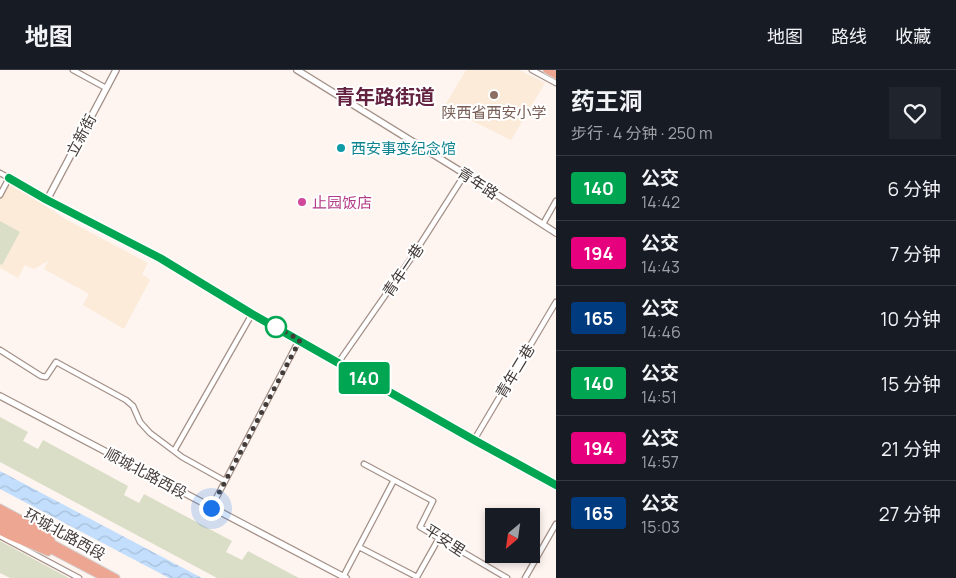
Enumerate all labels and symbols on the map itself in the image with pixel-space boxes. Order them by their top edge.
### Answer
district label: 青年路街道 [335,83,435,110]
marker: 陕西省西安小学 [488,89,500,101]
place label: 陕西省西安小学 [441,102,547,123]
street label: 立新街 [61,110,101,160]
place label: 西安事变纪念馆 [351,138,456,159]
marker: 西安事变纪念馆 [335,142,347,154]
street label: 青年路 [453,162,503,204]
place label: 止园饭店 [312,192,372,213]
marker: 止园饭店 [296,196,308,208]
street label: 青年一巷 [378,239,428,301]
unlabelled marker [265,316,287,338]
street label: 青年二巷 [491,340,539,402]
line badge: 140 [335,362,393,394]
street label: 顺城北路西段 [101,443,191,503]
your location [199,496,224,521]
street label: 环城北路西段 [21,503,109,565]
north arrow [485,508,540,562]
street label: 平安里 [420,519,470,561]

